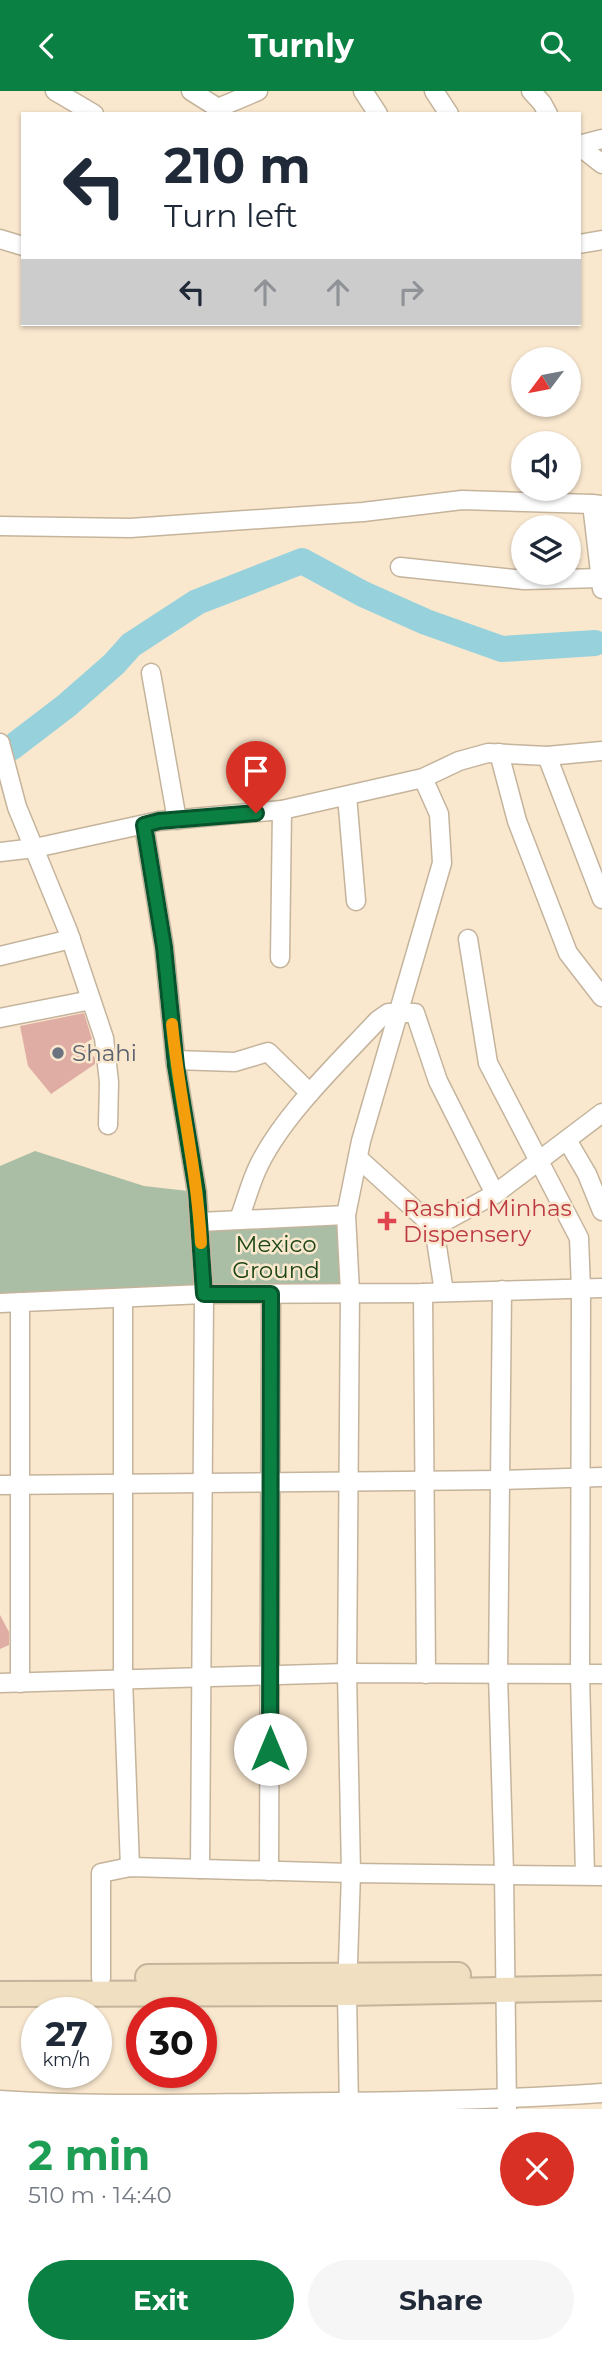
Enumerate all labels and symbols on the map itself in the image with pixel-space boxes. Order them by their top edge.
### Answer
north arrow [511,347,581,417]
pin [226,741,286,813]
place label: Shahi [72,1039,137,1067]
marker: Shahi [50,1045,66,1061]
place label: Rashid Minhas Dispensery [403,1194,572,1248]
marker: Rashid Minhas Dispensery [377,1211,397,1231]
park label: Mexico Ground [232,1230,320,1284]
position arrow [233,1712,307,1786]
speed limit sign: 30 [126,1997,217,2088]

